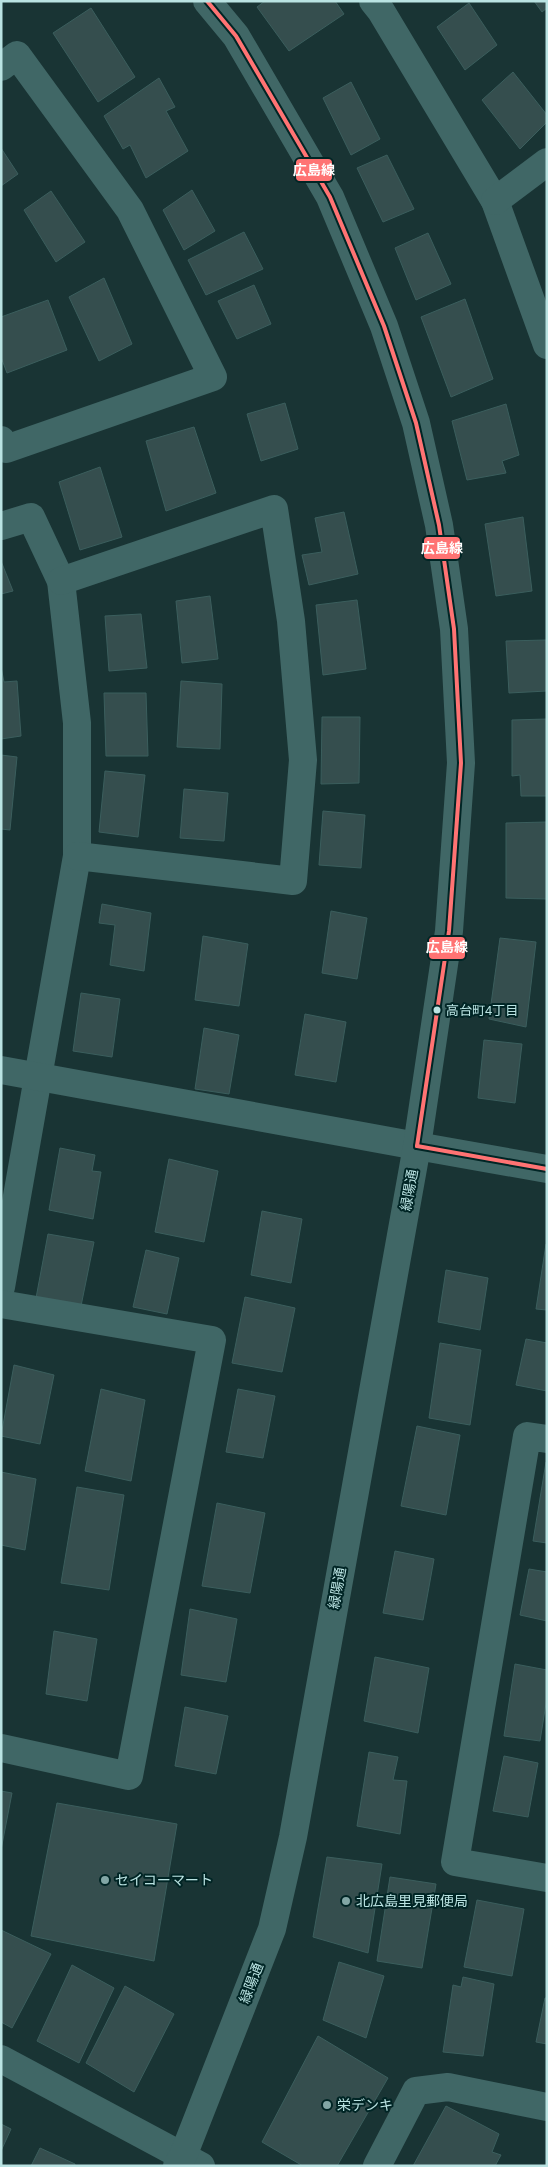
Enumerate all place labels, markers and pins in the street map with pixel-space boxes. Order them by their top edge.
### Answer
place label: 高台町4丁目 [446,1003,518,1018]
marker: 高台町4丁目 [432,1005,442,1015]
place label: セイコーマート [115,1872,213,1888]
marker: セイコーマート [99,1874,111,1886]
place label: 北広島里見郵便局 [356,1893,468,1909]
marker: 北広島里見郵便局 [340,1895,352,1907]
place label: 栄デンキ [337,2097,393,2113]
marker: 栄デンキ [321,2099,333,2111]

